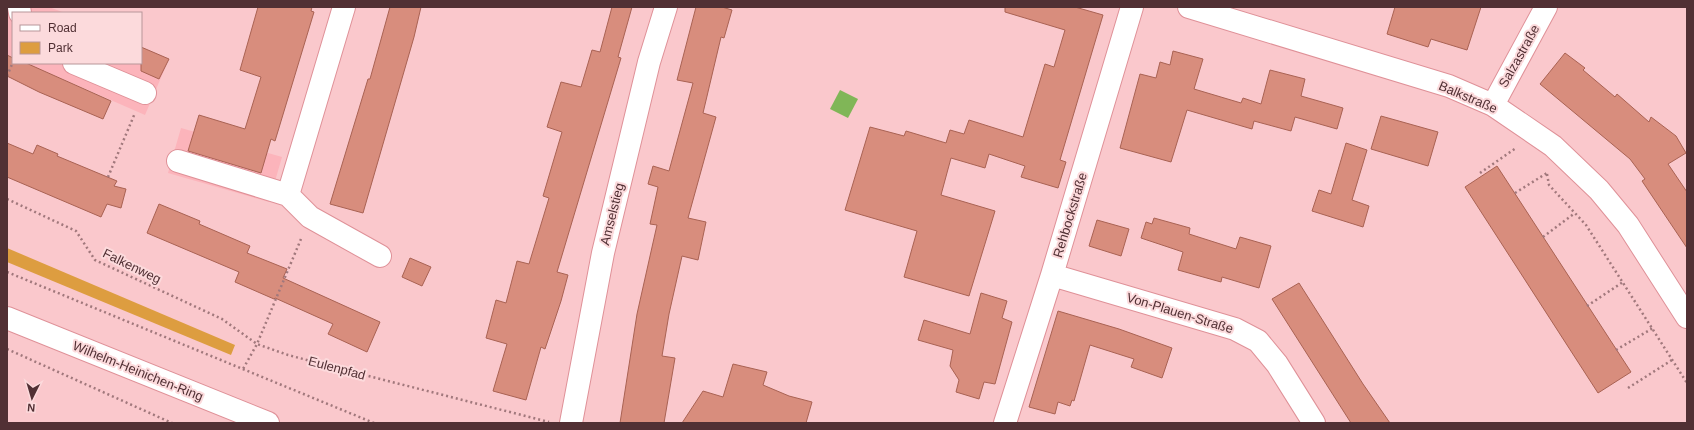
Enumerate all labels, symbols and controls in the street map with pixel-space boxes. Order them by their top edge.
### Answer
legend [12,12,142,64]
text: Road [48,21,77,35]
street label: Salzastraße [1496,22,1542,90]
text: Park [48,41,74,55]
street label: Balkstraße [1436,78,1500,116]
street label: Rehbockstraße [1050,171,1090,259]
street label: Amselstieg [597,181,627,247]
street label: Falkenweg [100,245,164,287]
street label: Von-Plauen-Straße [1125,290,1235,336]
street label: Wilhelm-Heinichen-Ring [71,338,205,404]
street label: Eulenpfad [307,353,367,383]
north arrow [12,378,52,418]
text: N [27,402,36,414]

